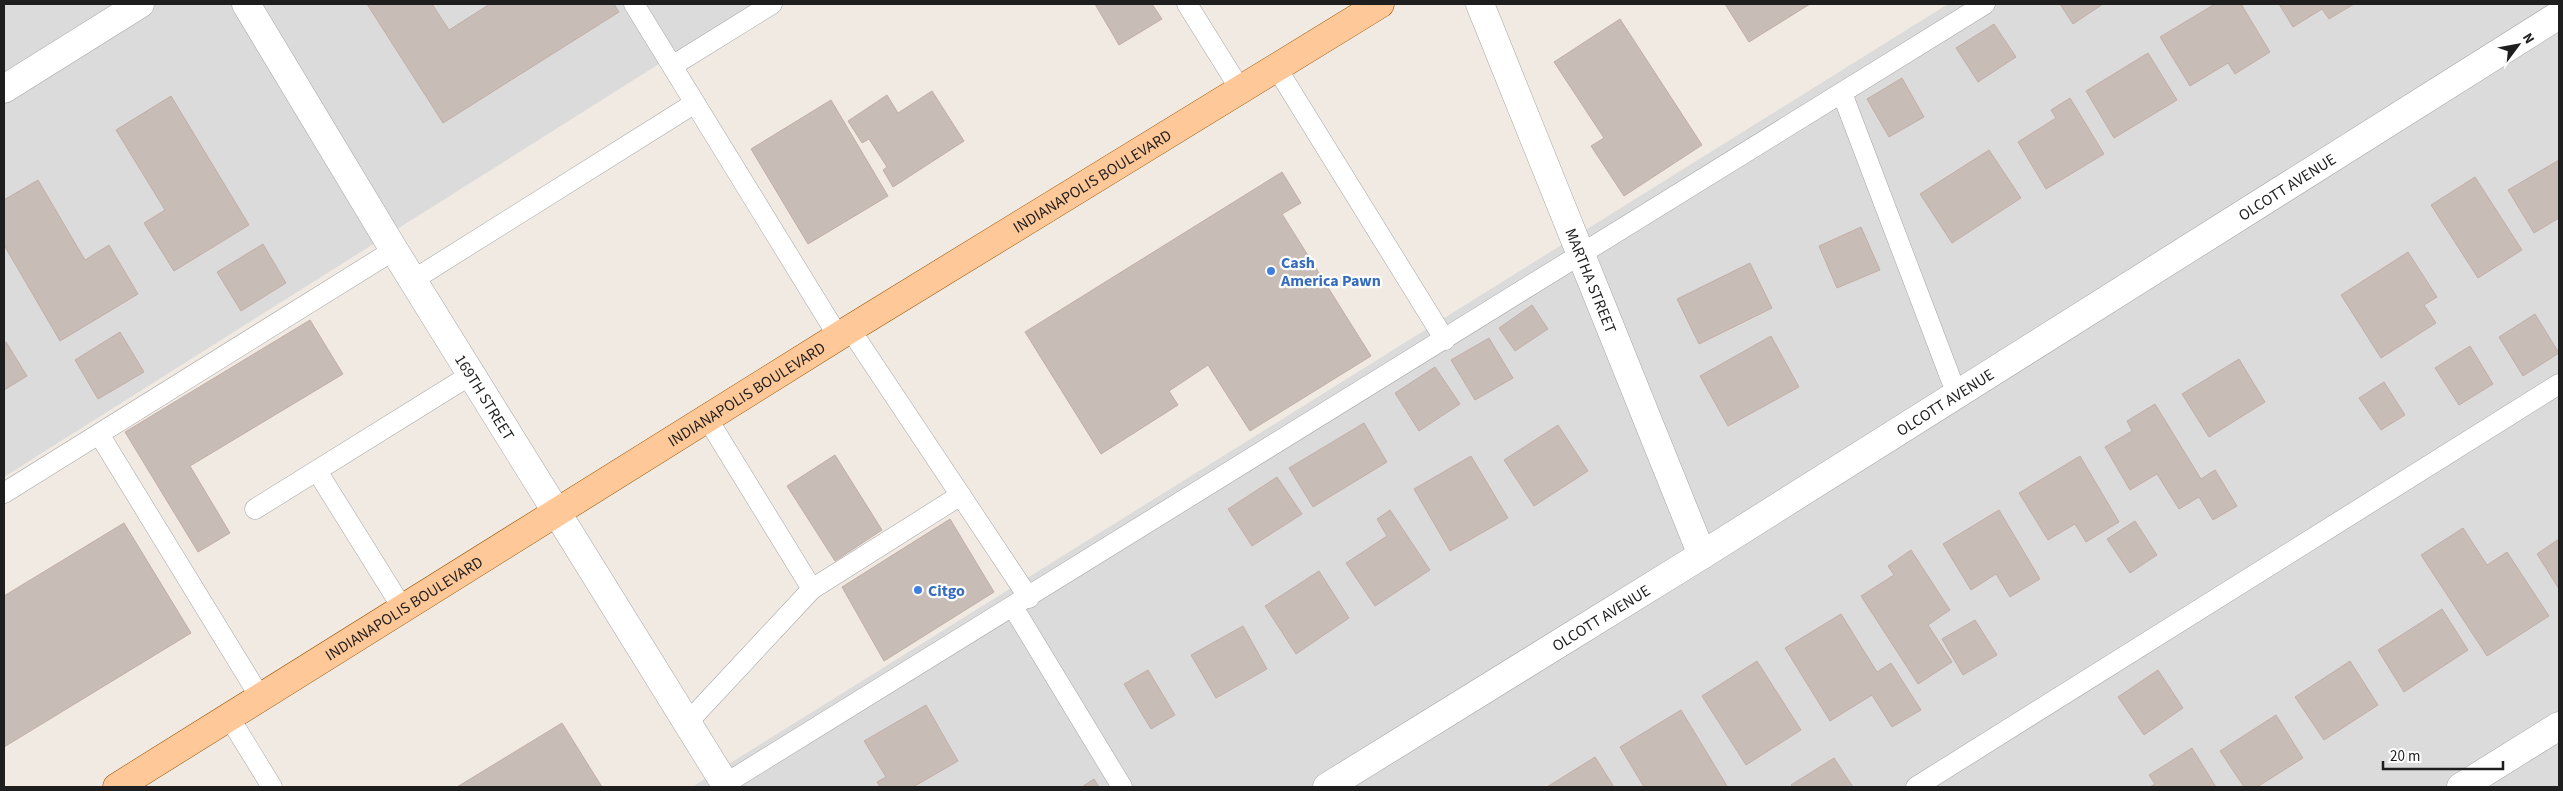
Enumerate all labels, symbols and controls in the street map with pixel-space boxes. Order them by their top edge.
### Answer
north arrow [2493,20,2543,70]
text: N [2517,29,2539,48]
street label: INDIANAPOLIS BOULEVARD [1009,124,1176,239]
street label: OLCOTT AVENUE [2234,148,2340,227]
street label: MARTHA STREET [1559,225,1622,337]
place label: Cash America Pawn [1280,252,1381,292]
marker: Cash America Pawn [1265,265,1277,277]
street label: INDIANAPOLIS BOULEVARD [664,337,830,452]
street label: 169TH STREET [449,350,520,445]
street label: OLCOTT AVENUE [1892,364,1998,442]
street label: INDIANAPOLIS BOULEVARD [321,551,487,666]
place label: Citgo [928,580,965,602]
street label: OLCOTT AVENUE [1548,580,1655,657]
marker: Citgo [912,584,924,596]
scale bar [2383,738,2503,770]
text: 20 m [2390,746,2420,767]

